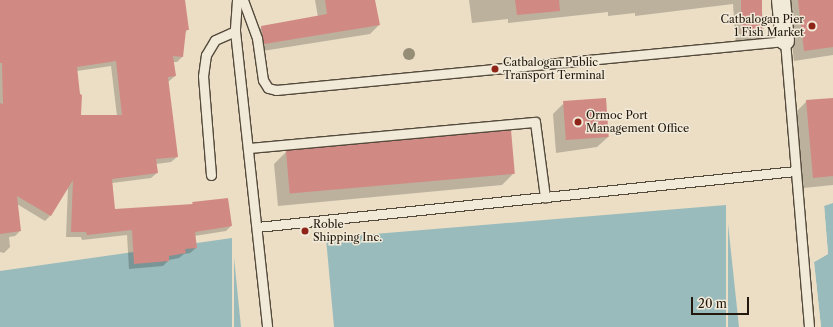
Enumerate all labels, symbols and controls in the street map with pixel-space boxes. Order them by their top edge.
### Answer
place label: Catbalogan Pier 1 Fish Market [721,13,804,39]
marker: Catbalogan Pier 1 Fish Market [807,21,817,31]
place label: Catbalogan Public Transport Terminal [503,56,605,82]
marker: Catbalogan Public Transport Terminal [490,64,500,74]
place label: Ormoc Port Management Office [586,109,689,135]
marker: Ormoc Port Management Office [573,117,583,127]
place label: Roble Shipping Inc. [313,218,382,244]
marker: Roble Shipping Inc. [300,226,310,236]
scale bar [693,289,751,315]
text: 20 m [698,296,727,311]

